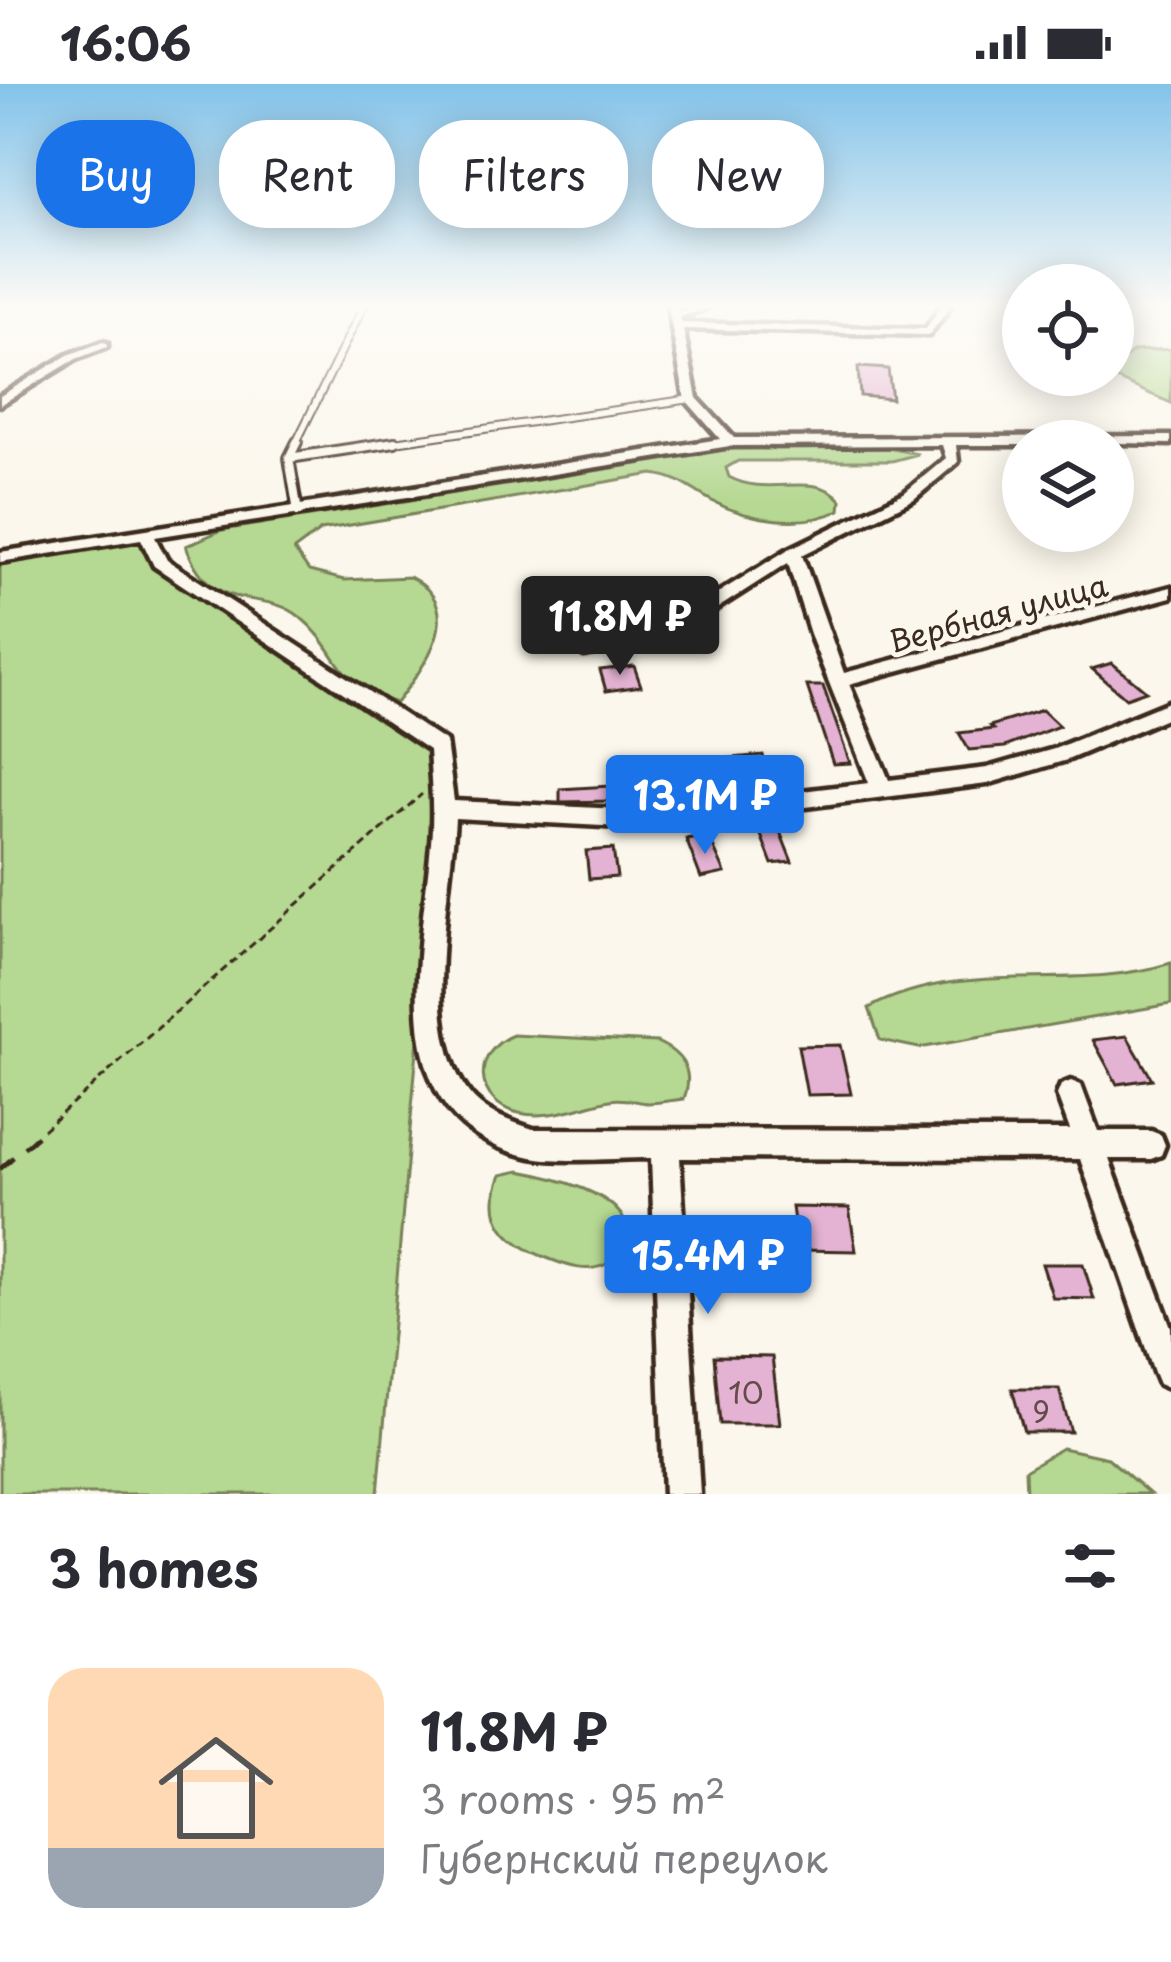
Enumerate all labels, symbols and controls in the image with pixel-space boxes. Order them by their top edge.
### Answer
text: 16:06 [60,8,191,76]
chip: Buy [36,120,195,228]
chip: Rent [219,120,395,228]
chip: Filters [419,120,628,228]
chip: New [652,120,824,228]
map controls [1002,264,1134,552]
button: locate [1002,264,1134,396]
button: layers [1002,420,1134,552]
street label: Вербная улица [884,561,1112,663]
pin: 11.8M ₽ [509,576,731,678]
text: 11.8M ₽ [548,585,692,644]
pin: 13.1M ₽ [594,755,816,857]
text: 13.1M ₽ [633,764,777,823]
pin: 15.4M ₽ [597,1215,819,1317]
text: 15.4M ₽ [631,1224,785,1283]
house number: 10 [728,1369,764,1414]
house number: 9 [1032,1388,1050,1433]
text: 3 homes [48,1528,259,1605]
icon: filters [1057,1533,1123,1599]
text: 11.8M ₽ [420,1691,608,1768]
icon: home [144,1716,288,1860]
text: 3 rooms · 95 m² [420,1768,726,1827]
text: Губернский переулок [420,1827,828,1886]

